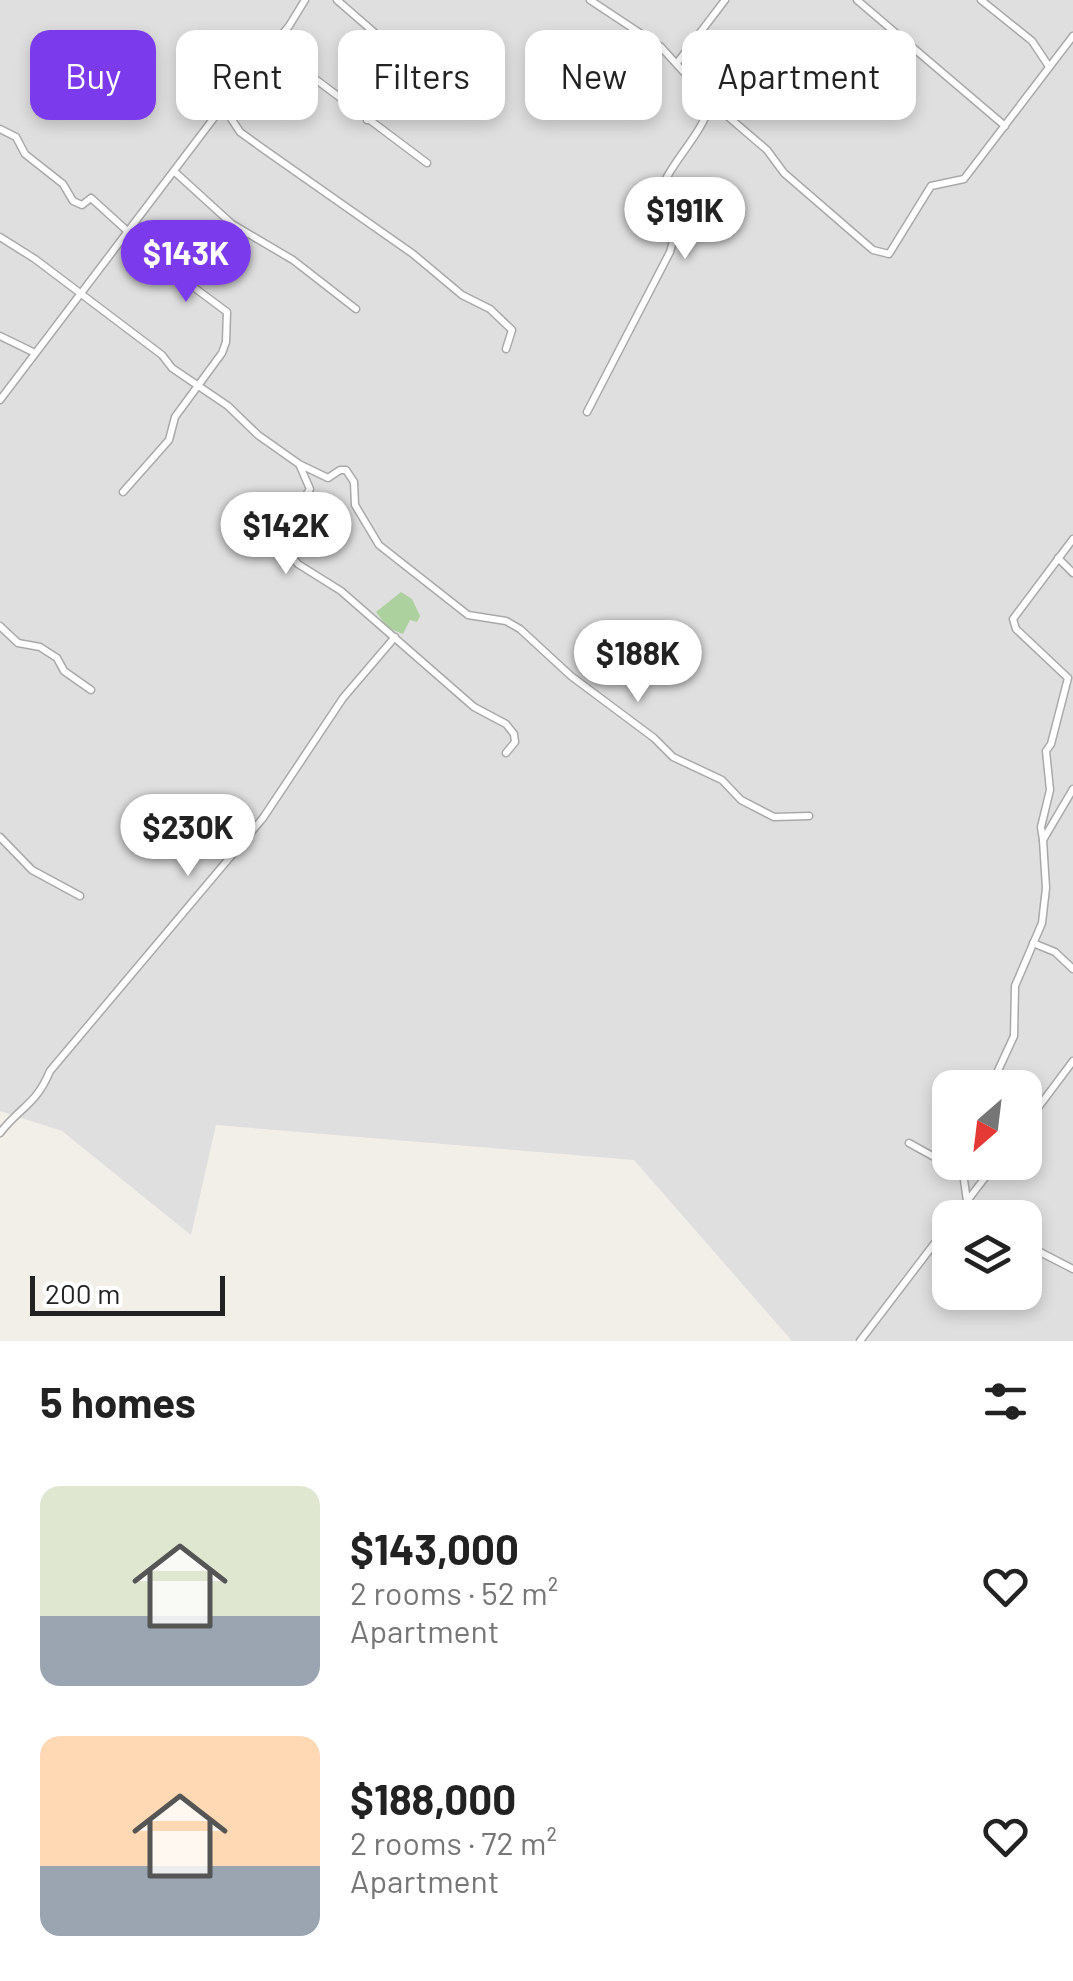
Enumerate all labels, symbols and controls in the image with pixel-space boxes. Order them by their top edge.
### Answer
chip: Buy [30,30,156,120]
chip: Rent [176,30,318,120]
chip: Filters [338,30,505,120]
chip: New [525,30,662,120]
chip: Apartment [682,30,916,120]
pin: $191K [615,177,755,262]
text: $191K [646,190,724,228]
pin: $143K [116,220,256,305]
text: $143K [143,233,229,271]
pin: $142K [216,492,356,577]
text: $142K [243,505,329,543]
pin: $188K [568,620,708,705]
text: $188K [596,633,680,671]
pin: $230K [118,794,258,879]
text: $230K [142,807,234,845]
north arrow [932,1070,1042,1180]
map controls [932,1070,1042,1310]
button: layers [932,1200,1042,1310]
scale bar [30,1271,225,1316]
text: 200 m [45,1276,120,1310]
icon: filters [978,1374,1033,1429]
text: 5 homes [40,1376,196,1426]
text: $143,000 [350,1523,519,1573]
icon: home [120,1526,240,1646]
icon: heart [978,1559,1033,1614]
text: 2 rooms · 52 m² [350,1573,558,1611]
text: Apartment [350,1611,499,1649]
text: $188,000 [350,1773,516,1823]
icon: home [120,1776,240,1896]
icon: heart [978,1809,1033,1864]
text: 2 rooms · 72 m² [350,1823,557,1861]
text: Apartment [350,1861,499,1899]

